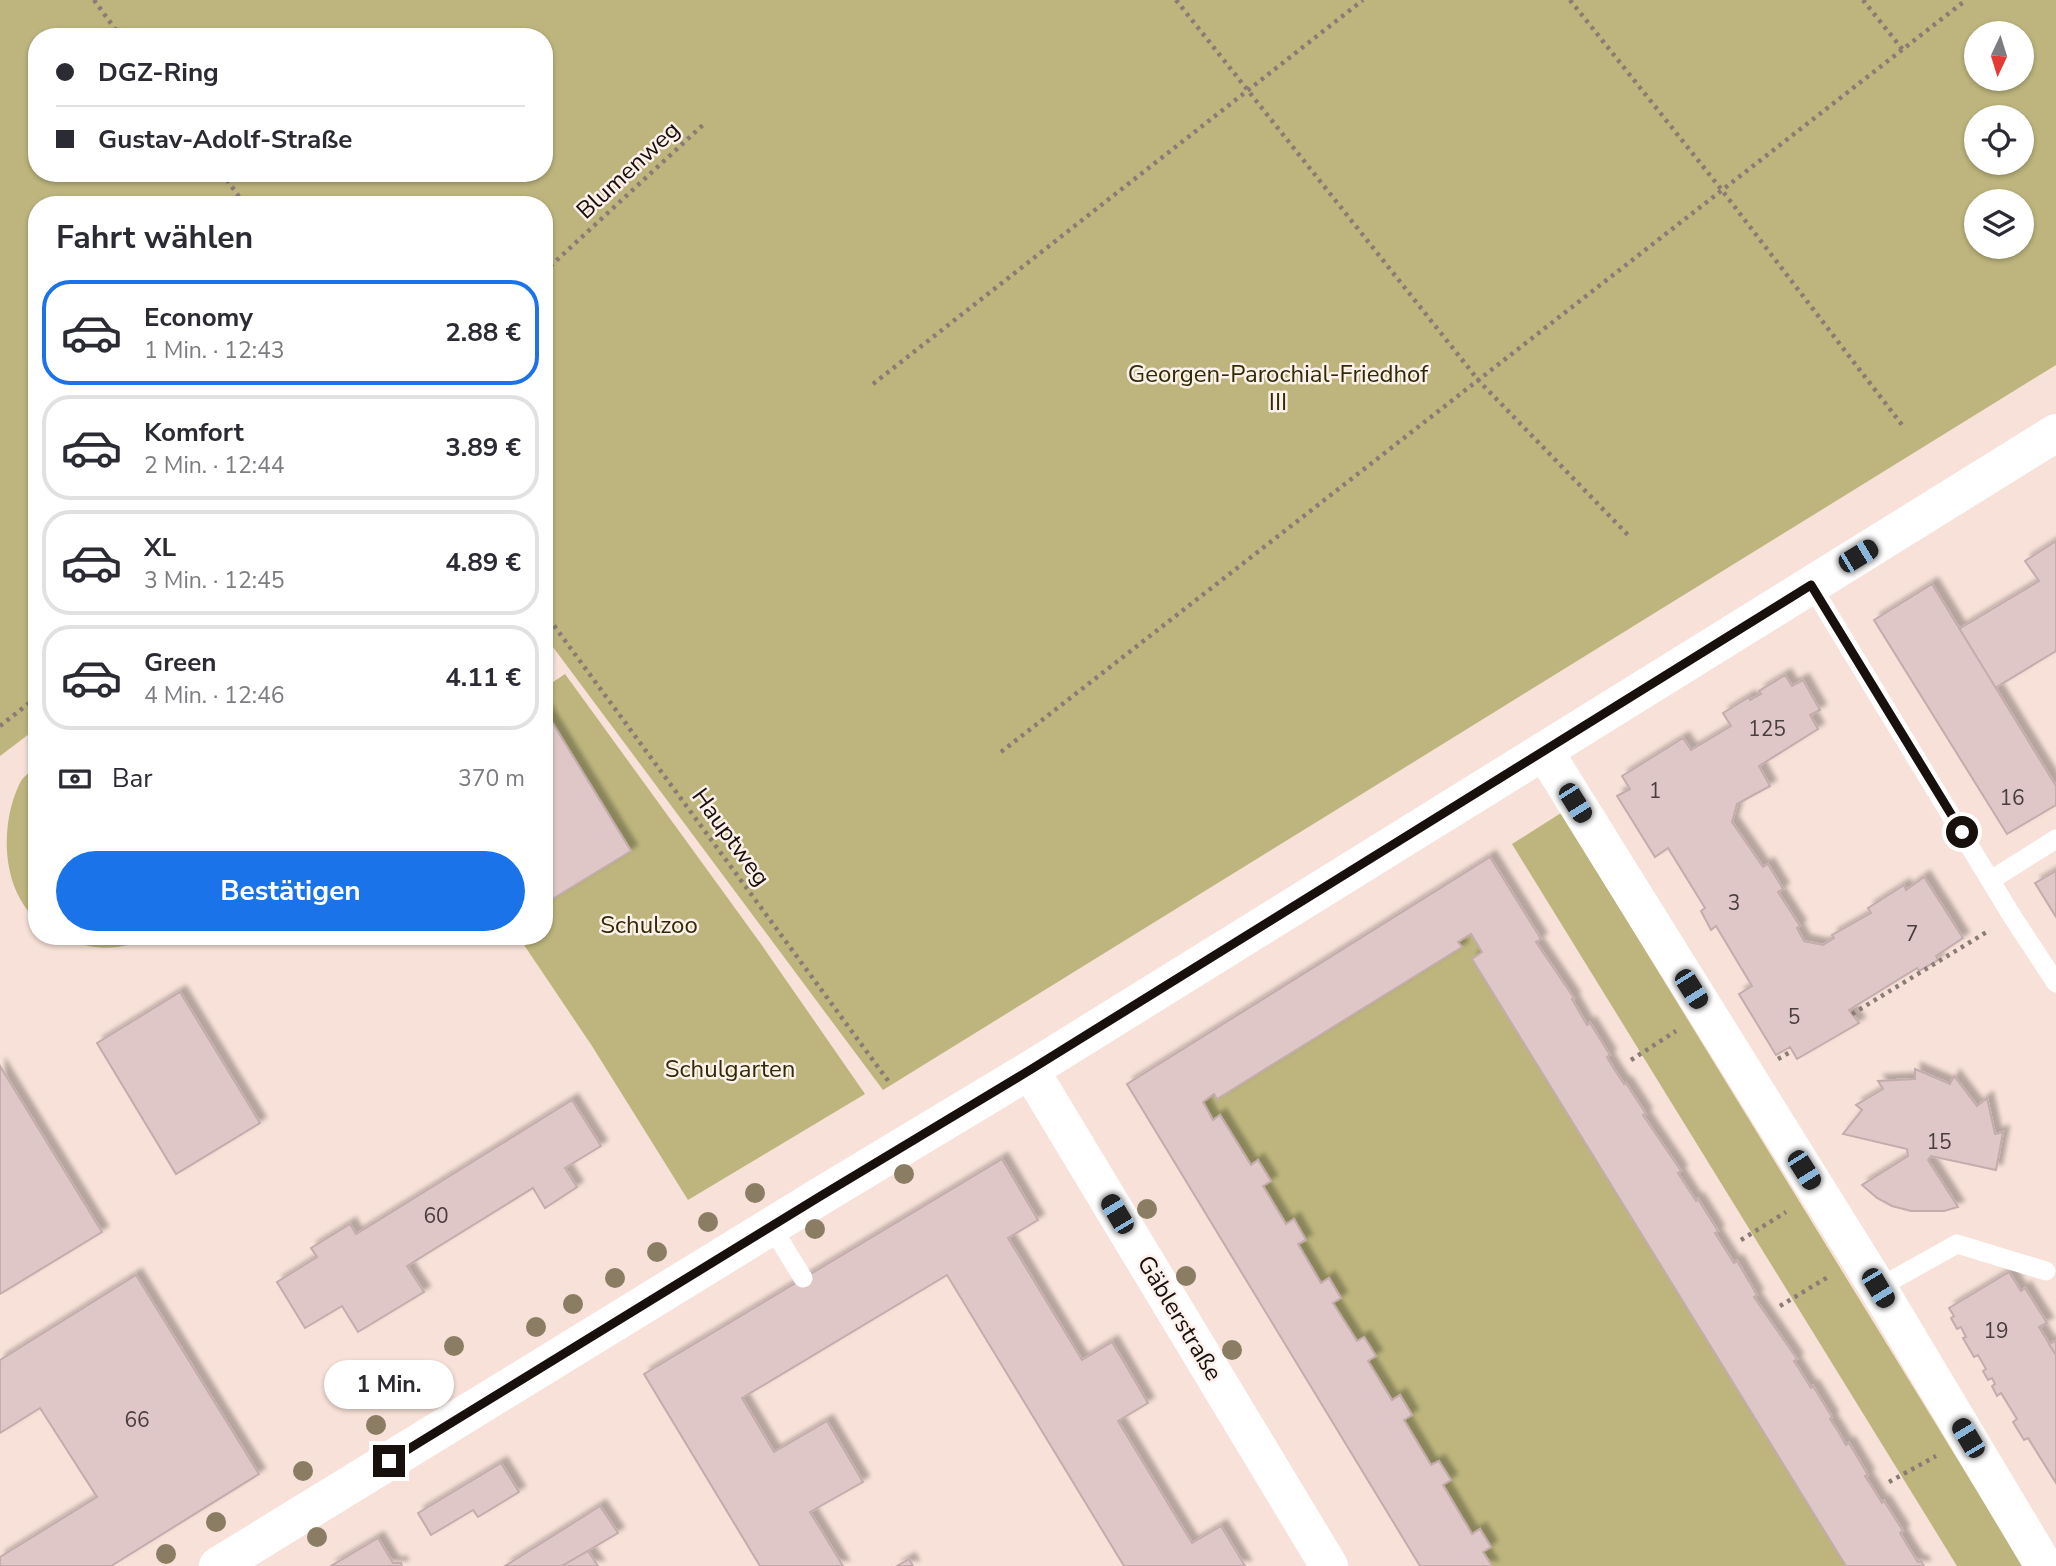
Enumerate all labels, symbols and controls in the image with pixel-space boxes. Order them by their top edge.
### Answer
north arrow [1964,21,2034,91]
map controls [1964,21,2034,259]
text: DGZ-Ring [98,55,219,90]
button: locate [1964,105,2034,175]
street label: Blumenweg [569,114,687,226]
text: Gustav-Adolf-Straße [98,122,352,157]
button: layers [1964,189,2034,259]
text: Fahrt wählen [56,216,253,259]
text: Economy [144,300,253,335]
icon: car [60,301,123,364]
text: 2.88 € [445,315,521,350]
text: 1 Min. · 12:43 [144,335,285,366]
park label: Georgen-Parochial-Friedhof III [1128,358,1429,418]
text: Komfort [144,415,244,450]
icon: car [60,416,123,479]
text: 3.89 € [445,430,521,465]
text: 2 Min. · 12:44 [144,450,285,481]
text: XL [144,530,176,565]
icon: car [60,531,123,594]
car [1835,536,1882,576]
text: 4.89 € [445,545,521,580]
text: 3 Min. · 12:45 [144,565,285,596]
text: Green [144,645,217,680]
icon: car [60,646,123,709]
text: 4.11 € [445,660,521,695]
text: 4 Min. · 12:46 [144,680,285,711]
house number: 125 [1748,715,1786,743]
icon: cash [56,760,94,798]
text: Bar [112,761,153,796]
text: 370 m [458,763,525,794]
house number: 1 [1649,777,1661,805]
car [1555,780,1596,826]
street label: Hauptweg [685,782,777,892]
house number: 16 [1999,784,2025,812]
route start [1946,816,1978,848]
button: Bestätigen [56,851,525,931]
house number: 3 [1728,889,1740,917]
park label: Schulzoo [600,909,698,941]
house number: 7 [1906,920,1918,948]
car [1671,966,1712,1012]
house number: 5 [1788,1003,1800,1031]
park label: Schulgarten [665,1053,795,1085]
house number: 15 [1926,1128,1952,1156]
car [1784,1147,1825,1193]
car [1098,1191,1137,1237]
house number: 60 [423,1202,449,1230]
street label: Gäblerstraße [1130,1249,1230,1387]
car [1859,1265,1898,1311]
house number: 19 [1983,1317,2009,1345]
callout: 1 Min. [324,1360,454,1408]
text: 1 Min. [357,1369,422,1400]
house number: 66 [124,1406,150,1434]
car [1949,1415,1988,1461]
route end [373,1445,405,1477]

